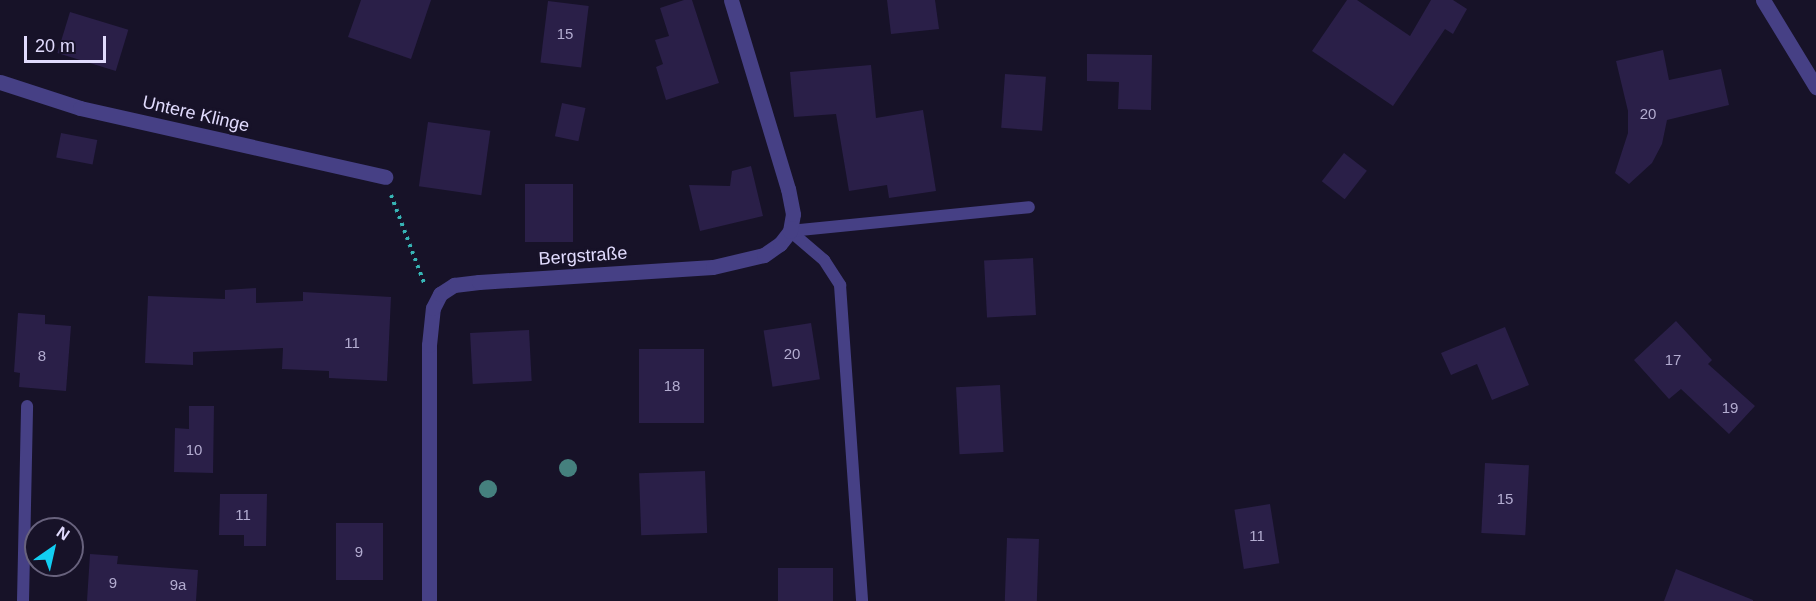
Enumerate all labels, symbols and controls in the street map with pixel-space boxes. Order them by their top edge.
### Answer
scale bar [27,24,110,62]
house number: 15 [557,25,573,43]
text: 20 m [35,36,75,56]
street label: Untere Klinge [140,91,252,137]
house number: 20 [1640,105,1656,123]
street label: Bergstraße [538,242,628,270]
house number: 11 [344,334,360,352]
house number: 20 [784,345,800,363]
house number: 8 [38,347,46,365]
house number: 17 [1665,351,1681,369]
house number: 18 [664,377,680,395]
house number: 19 [1722,399,1738,417]
house number: 10 [186,441,202,459]
house number: 15 [1497,490,1513,508]
house number: 11 [235,506,251,524]
north arrow [24,517,84,577]
text: N [54,523,73,544]
house number: 11 [1249,527,1265,545]
house number: 9 [355,543,363,561]
house number: 9 [109,574,117,592]
house number: 9a [170,576,186,594]

